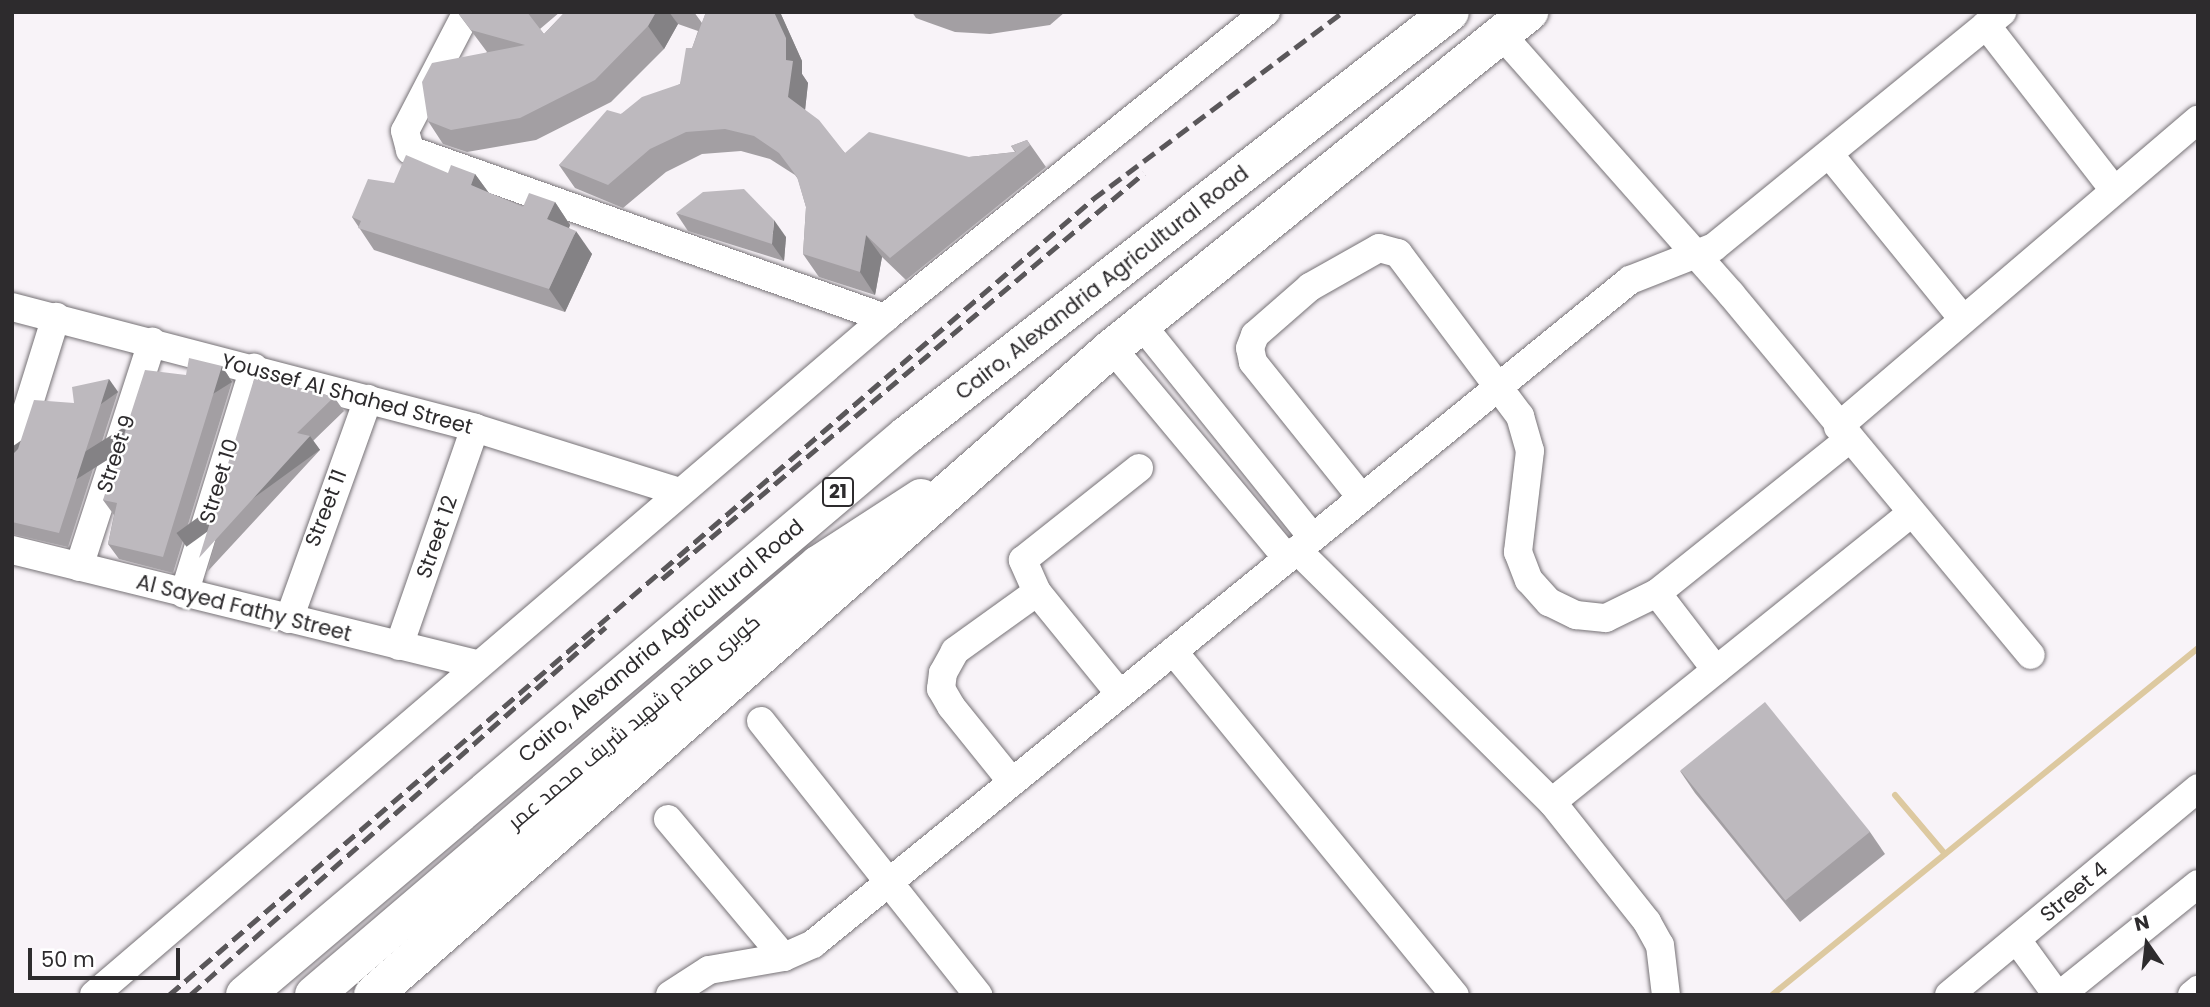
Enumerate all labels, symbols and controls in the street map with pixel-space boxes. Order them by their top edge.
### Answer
street label: Cairo, Alexandria Agricultural Road [950,161,1254,405]
street label: Youssef Al Shahed Street [219,348,475,440]
street label: Street 9 [92,412,140,496]
street label: Street 10 [194,436,244,526]
street label: Street 11 [300,466,352,550]
road number: 21 [820,477,856,508]
street label: Street 12 [411,492,463,582]
street label: Cairo, Alexandria Agricultural Road [513,514,809,768]
street label: Al Sayed Fathy Street [134,569,354,647]
street label: كوبرى مقدم شهيد شريف محمد عمر [503,609,765,835]
street label: Street 4 [2035,857,2113,927]
text: N [2132,908,2152,938]
north arrow [2112,909,2182,979]
scale bar [32,934,184,978]
text: 50 m [41,945,95,974]

